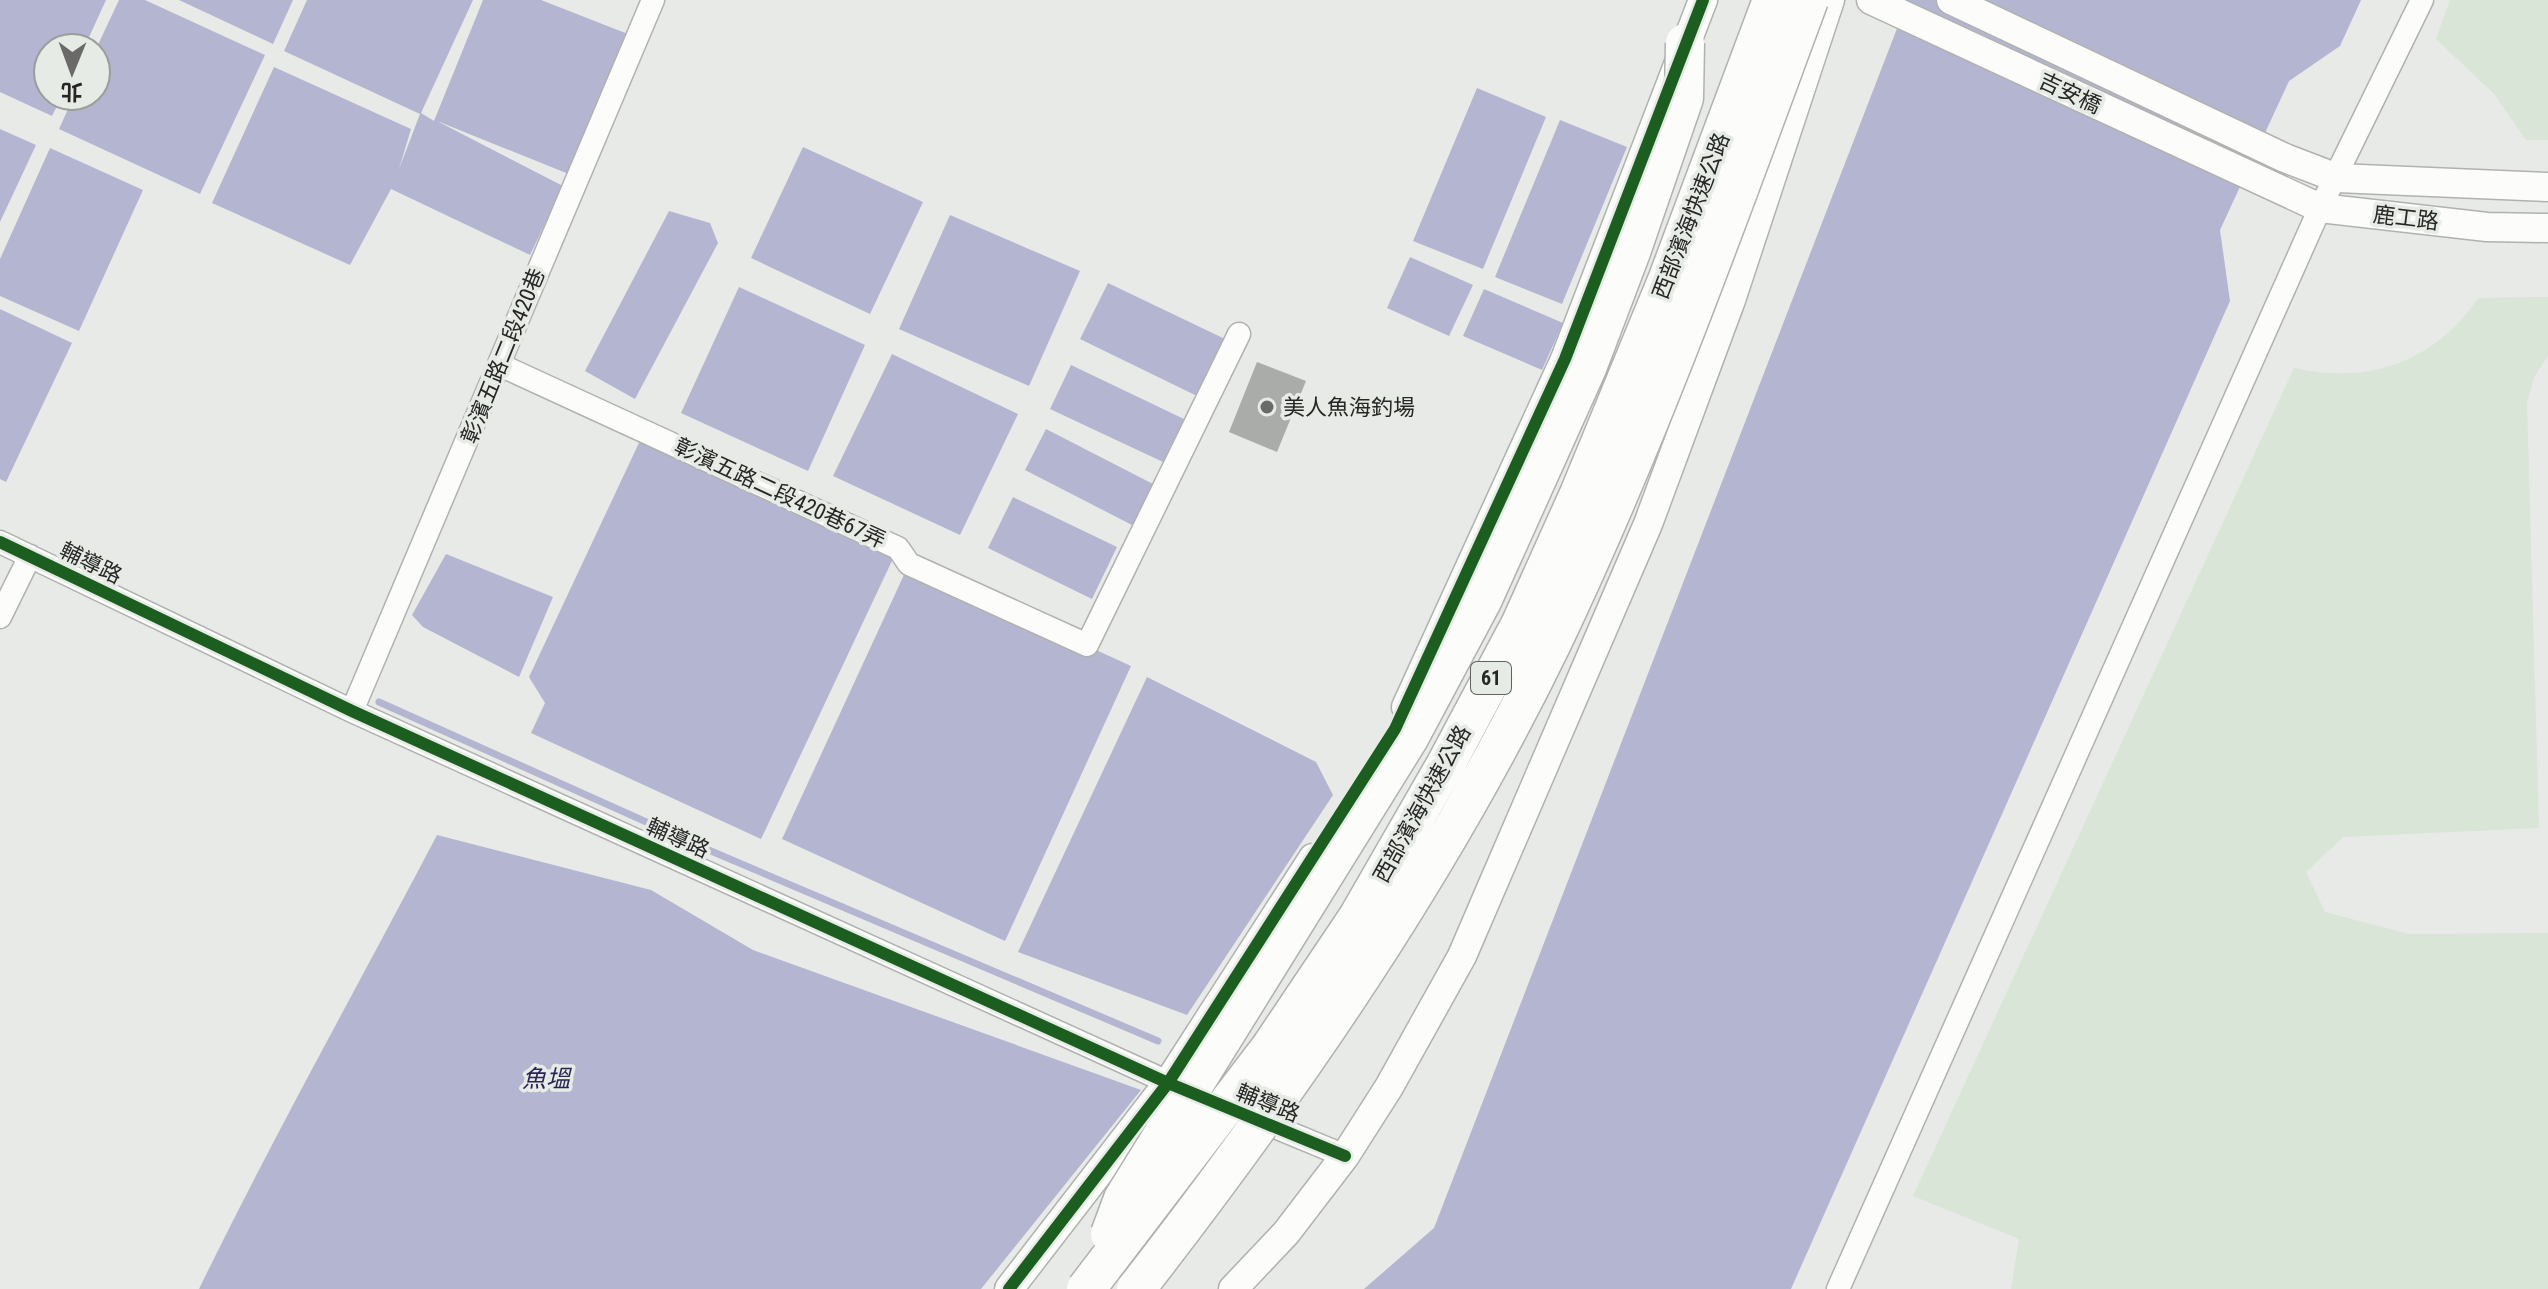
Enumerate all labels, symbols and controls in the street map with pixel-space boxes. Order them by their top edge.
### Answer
north arrow [32,32,112,112]
street label: 吉安橋 [2035,68,2105,118]
text: 北 [60,79,83,104]
street label: 西部濱海快速公路 [1648,129,1734,303]
street label: 鹿工路 [2372,202,2440,234]
street label: 彰濱五路二段420巷 [456,265,550,447]
place label: 美人魚海釣場 [1283,395,1415,420]
marker: 美人魚海釣場 [1258,398,1276,416]
street label: 彰濱五路二段420巷67弄 [670,433,890,553]
street label: 輔導路 [56,537,126,589]
road number: 61 [1471,662,1511,694]
street label: 西部濱海快速公路 [1368,721,1476,887]
street label: 輔導路 [643,813,713,863]
water label: 魚塭 [522,1065,572,1093]
street label: 輔導路 [1233,1079,1303,1127]

